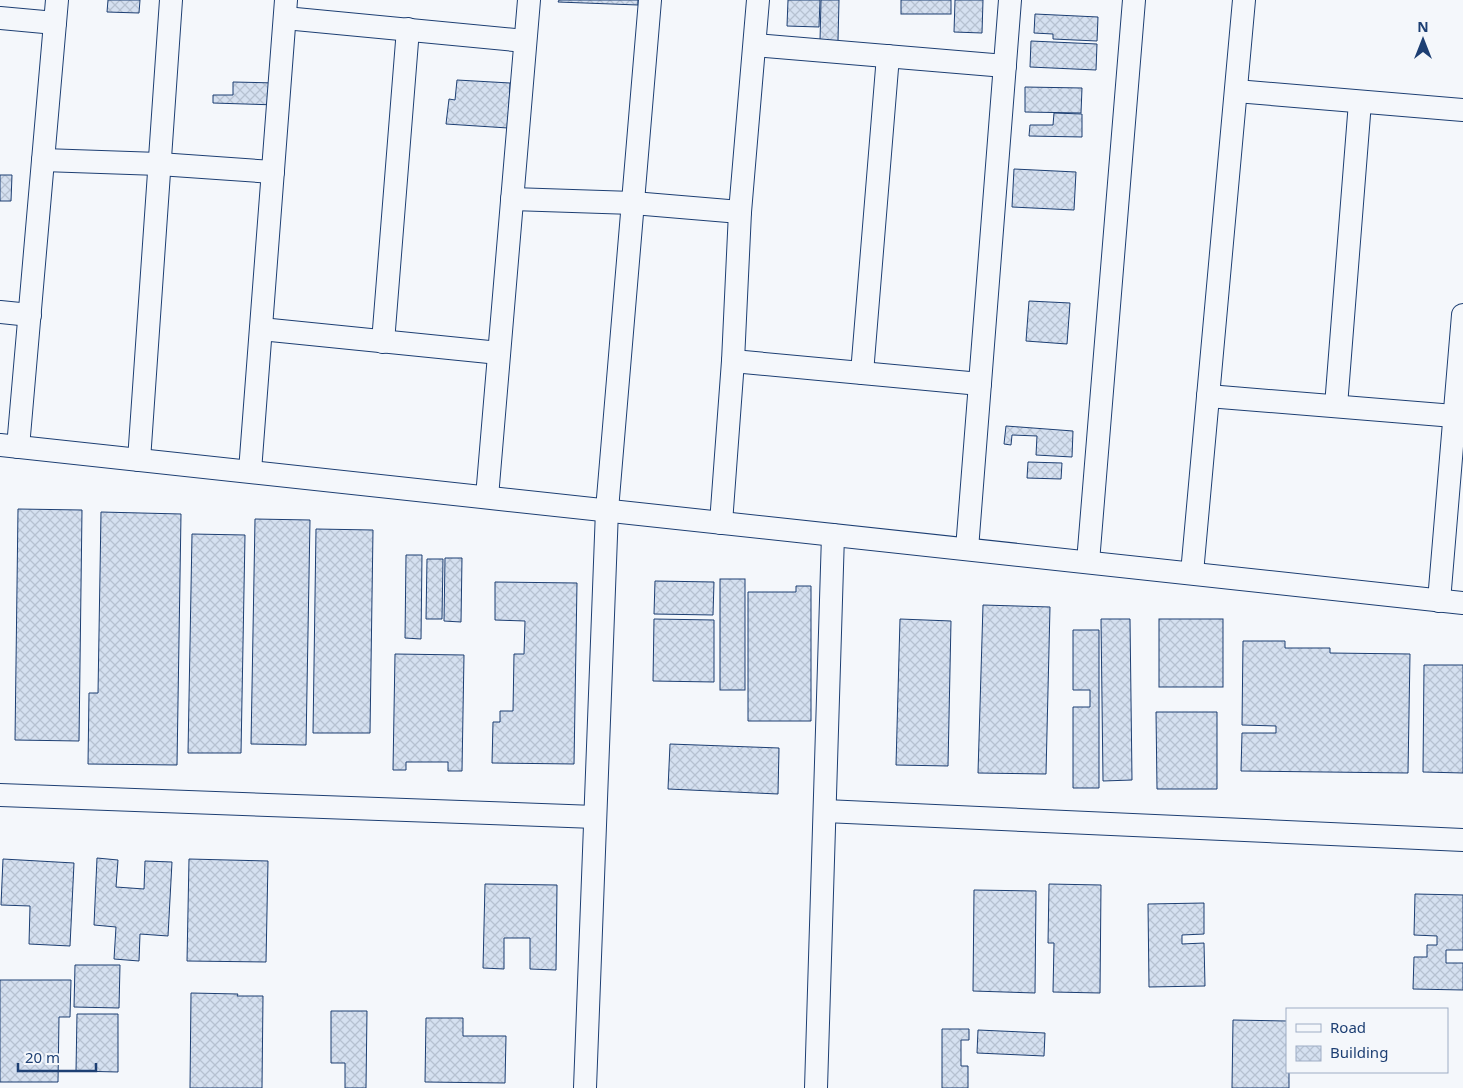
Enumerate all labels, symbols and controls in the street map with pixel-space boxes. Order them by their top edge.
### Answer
north arrow [1398,15,1448,65]
text: N [1417,17,1429,36]
legend [1286,1008,1448,1073]
text: Road [1330,1017,1366,1037]
scale bar [18,1040,95,1072]
text: Building [1330,1042,1388,1062]
text: 20 m [25,1047,60,1067]

